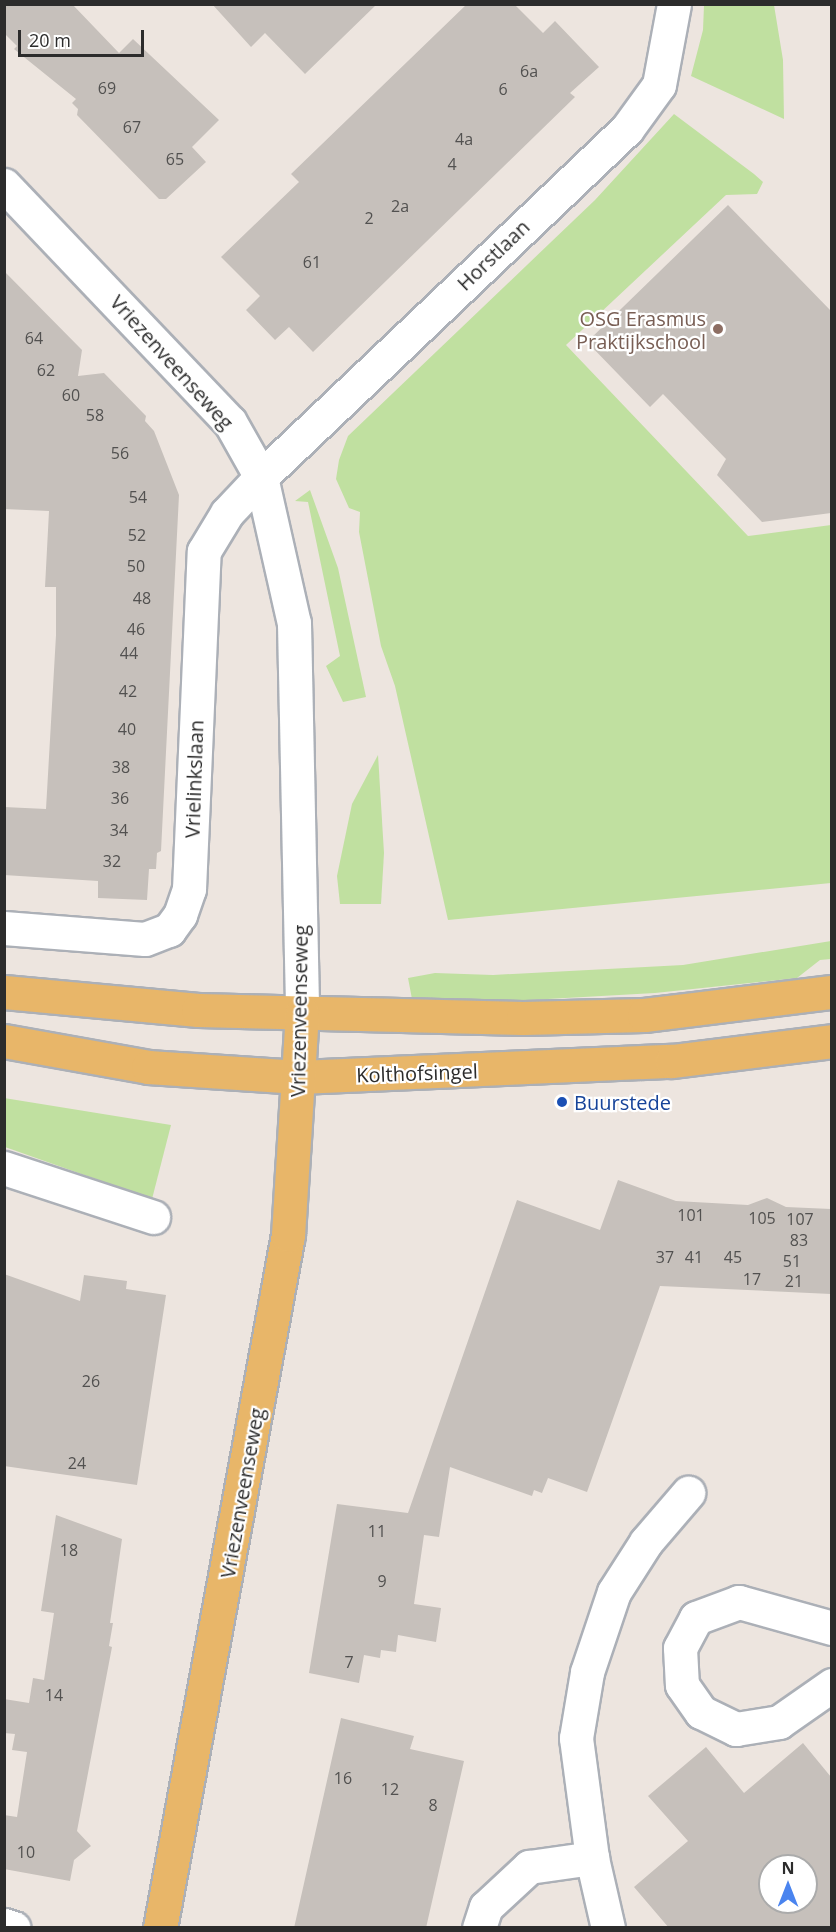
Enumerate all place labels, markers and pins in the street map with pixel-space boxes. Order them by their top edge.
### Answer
place label: OSG Erasmus Praktijkschool [576,306,706,353]
marker: OSG Erasmus Praktijkschool [711,322,725,336]
place label: Buurstede [574,1090,671,1114]
marker: Buurstede [555,1095,569,1109]

